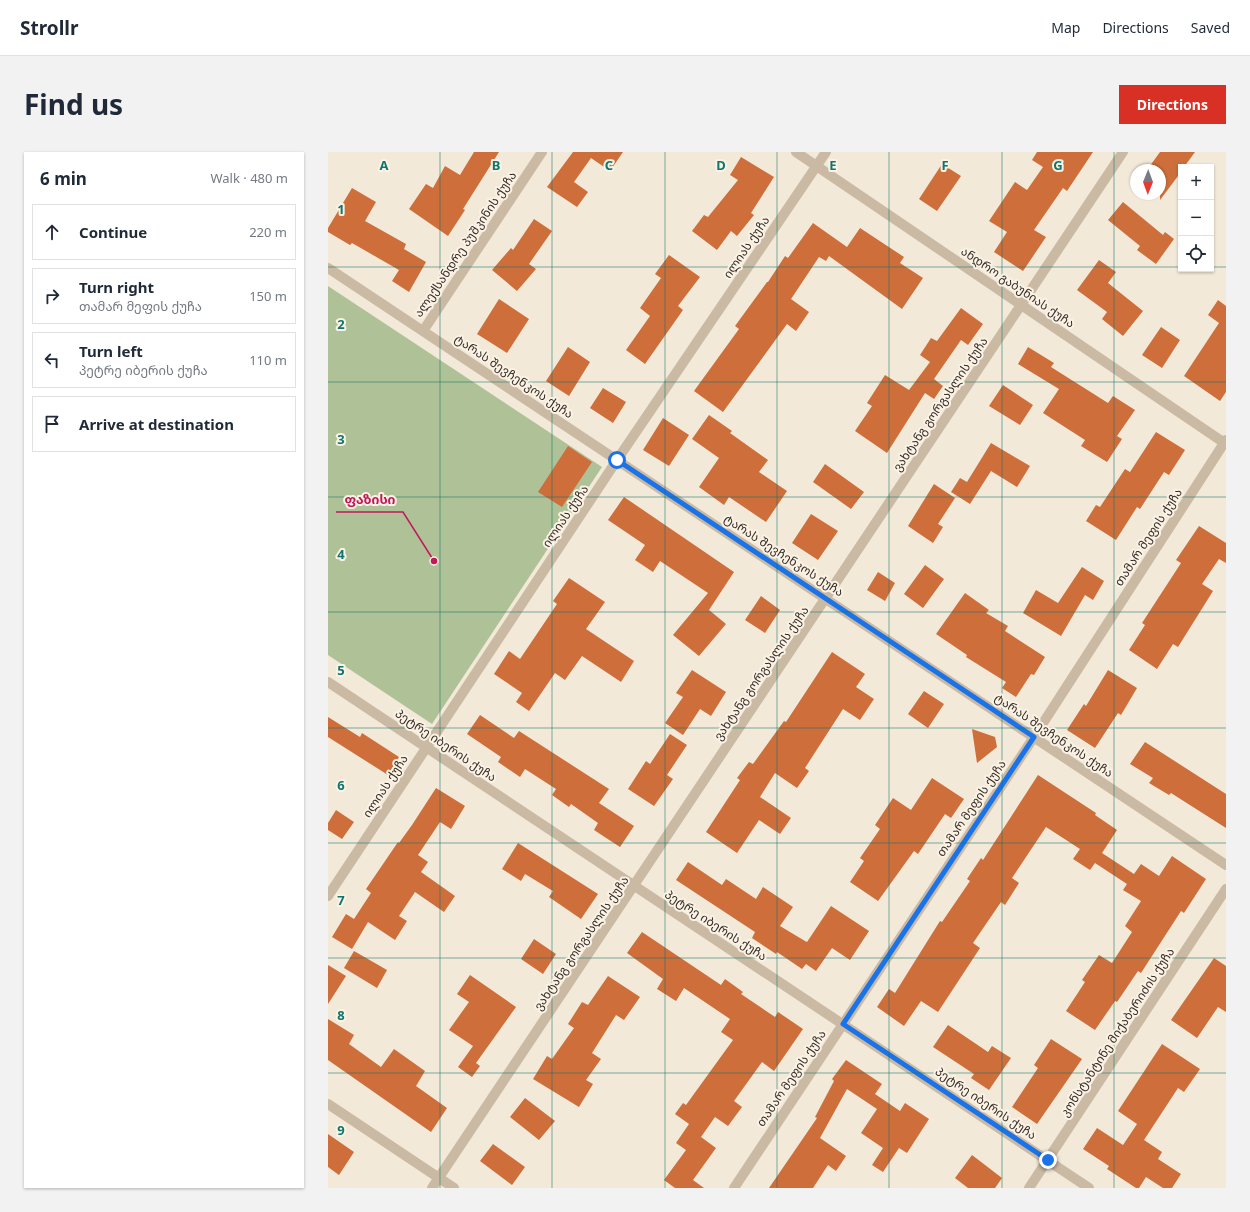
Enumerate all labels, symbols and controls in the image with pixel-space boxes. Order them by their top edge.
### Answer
text: Strollr [20,15,79,41]
text: Map [1051,18,1080,37]
text: Directions [1102,18,1169,37]
text: Saved [1191,18,1230,37]
text: Find us [24,85,123,123]
button: Directions [1119,85,1226,124]
text: A [380,156,389,174]
text: B [492,156,500,174]
text: C [605,156,613,174]
text: D [716,156,726,174]
text: E [829,156,837,174]
text: F [941,156,949,174]
text: G [1053,156,1063,174]
north arrow [1130,164,1166,200]
map controls [1178,164,1214,272]
button: + [1178,164,1214,200]
text: 6 min [40,167,87,190]
street label: ალექსანდრე პუშკინის ქუჩა [410,168,520,320]
text: Walk · 480 m [210,169,288,187]
text: 1 [337,200,345,218]
button: − [1178,200,1214,236]
street label: ილიას ქუჩა [719,212,773,282]
icon: ahead [41,221,63,243]
text: Continue [79,222,147,242]
text: 220 m [249,223,287,241]
button: locate [1178,236,1214,272]
street label: ანდრო გაბუნიას ქუჩა [958,243,1078,331]
text: Turn right [79,277,154,297]
icon: right [41,285,63,307]
text: 150 m [249,287,287,305]
text: თამარ მეფის ქუჩა [79,297,202,315]
text: 2 [337,315,345,333]
street label: ტარას შევჩენკოს ქუჩა [451,330,577,422]
street label: ვახტანგ გორგასლის ქუჩა [889,333,991,475]
text: Turn left [79,341,143,361]
icon: left [41,349,63,371]
text: 110 m [249,351,287,369]
text: პეტრე იბერის ქუჩა [79,361,208,379]
icon: arrive [41,413,63,435]
text: Arrive at destination [79,414,234,434]
text: 3 [337,430,345,448]
route start [608,451,626,469]
street label: ილიას ქუჩა [538,481,592,551]
street label: თამარ მეფის ქუჩა [1110,485,1186,589]
callout: ფაზისი [336,487,403,512]
text: ფაზისი [345,490,396,508]
street label: ტარას შევჩენკოს ქუჩა [721,510,847,600]
text: 4 [337,545,345,563]
street label: ვახტანგ გორგასლის ქუჩა [710,602,812,744]
text: 5 [337,661,345,679]
street label: ტარას შევჩენკოს ქუჩა [991,689,1117,781]
street label: პეტრე იბერის ქუჩა [392,705,500,785]
street label: ილიას ქუჩა [358,751,412,821]
street label: თამარ მეფის ქუჩა [932,756,1010,860]
text: 6 [337,776,345,794]
street label: ვახტანგ გორგასლის ქუჩა [530,872,632,1014]
street label: პეტრე იბერის ქუჩა [662,886,770,964]
text: 7 [337,891,345,909]
street label: კონსტანტინე მიქაბერიძის ქუჩა [1056,944,1178,1120]
text: 8 [337,1006,345,1024]
street label: თამარ მეფის ქუჩა [752,1026,830,1130]
street label: პეტრე იბერის ქუჩა [932,1063,1040,1143]
text: 9 [337,1121,345,1139]
route end [1039,1151,1057,1169]

